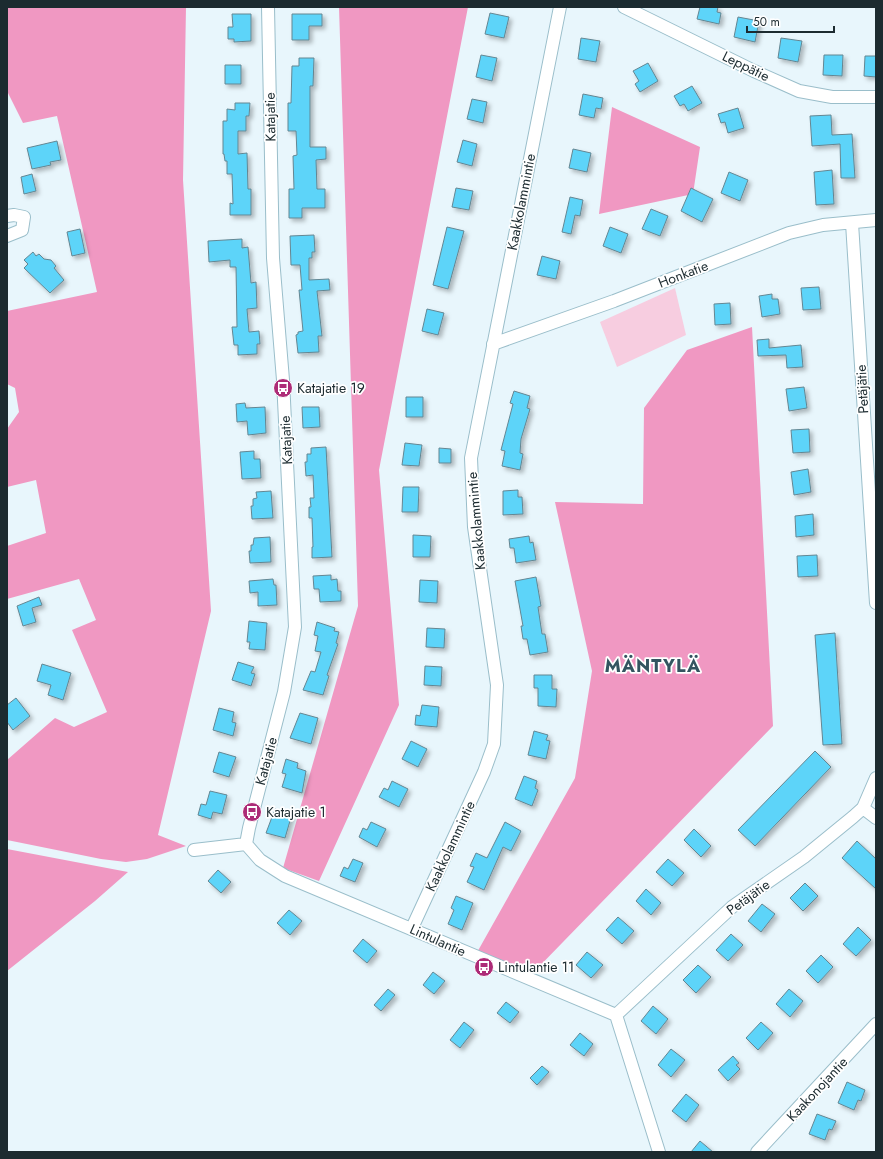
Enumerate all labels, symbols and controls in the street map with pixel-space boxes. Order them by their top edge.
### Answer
scale bar [747,8,834,34]
text: 50 m [753,13,780,31]
street label: Leppätie [719,46,773,86]
street label: Katajatie [260,92,280,142]
street label: Kaakkolammintie [502,152,540,252]
street label: Honkatie [655,255,711,293]
street label: Petäjätie [851,364,873,414]
bus stop icon: Katajatie 19 [272,377,294,399]
place label: Katajatie 19 [297,378,365,398]
street label: Katajatie [275,415,297,465]
street label: Kaakkolammintie [462,471,490,571]
district label: MÄNTYLÄ [605,653,701,679]
street label: Katajatie [250,735,282,787]
street label: Kaakkolammintie [420,797,480,895]
bus stop icon: Katajatie 1 [241,801,263,823]
place label: Katajatie 1 [266,802,326,822]
street label: Petäjätie [722,874,774,920]
street label: Lintulantie [407,919,469,961]
bus stop icon: Lintulantie 11 [473,956,495,978]
place label: Lintulantie 11 [498,957,574,977]
street label: Kaakonojantie [782,1052,852,1126]

